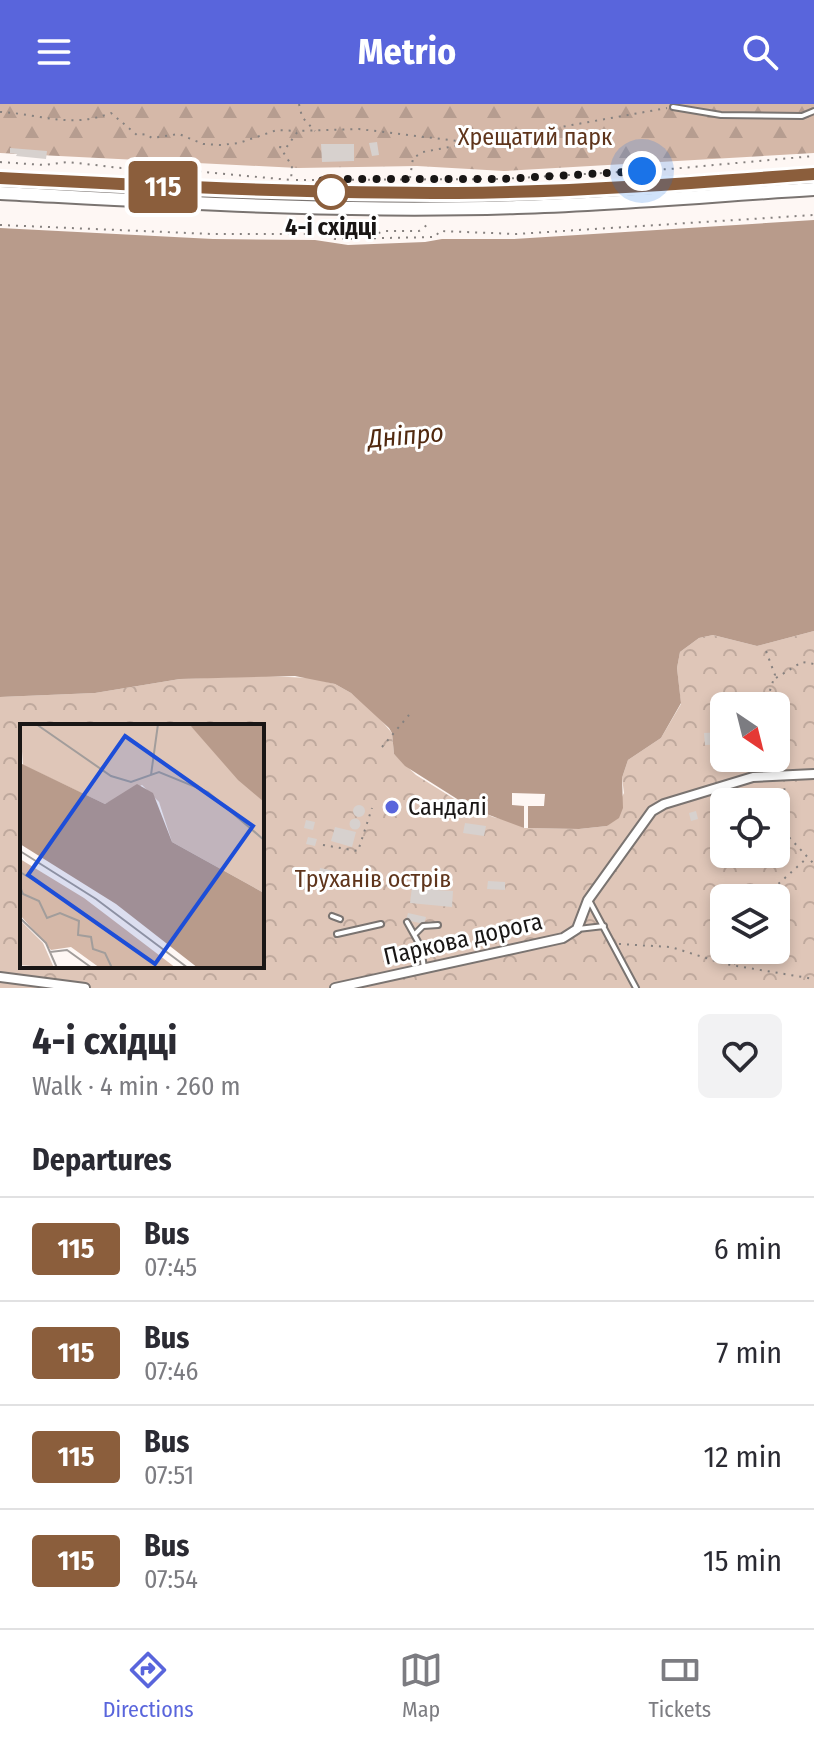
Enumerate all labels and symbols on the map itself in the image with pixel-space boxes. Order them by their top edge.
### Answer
park label: Хрещатий парк [458,123,613,151]
your location [622,151,662,191]
line badge: 115 [117,161,209,213]
marker: 4-і східці [314,175,348,209]
place label: 4-і східці [285,213,377,241]
water label: Дніпро [365,417,445,455]
north arrow [710,692,790,772]
inset map [20,724,264,968]
place label: Сандалі [408,793,487,821]
marker: Сандалі [383,798,401,816]
park label: Труханів острів [295,865,451,893]
street label: Паркова дорога [381,907,545,971]

